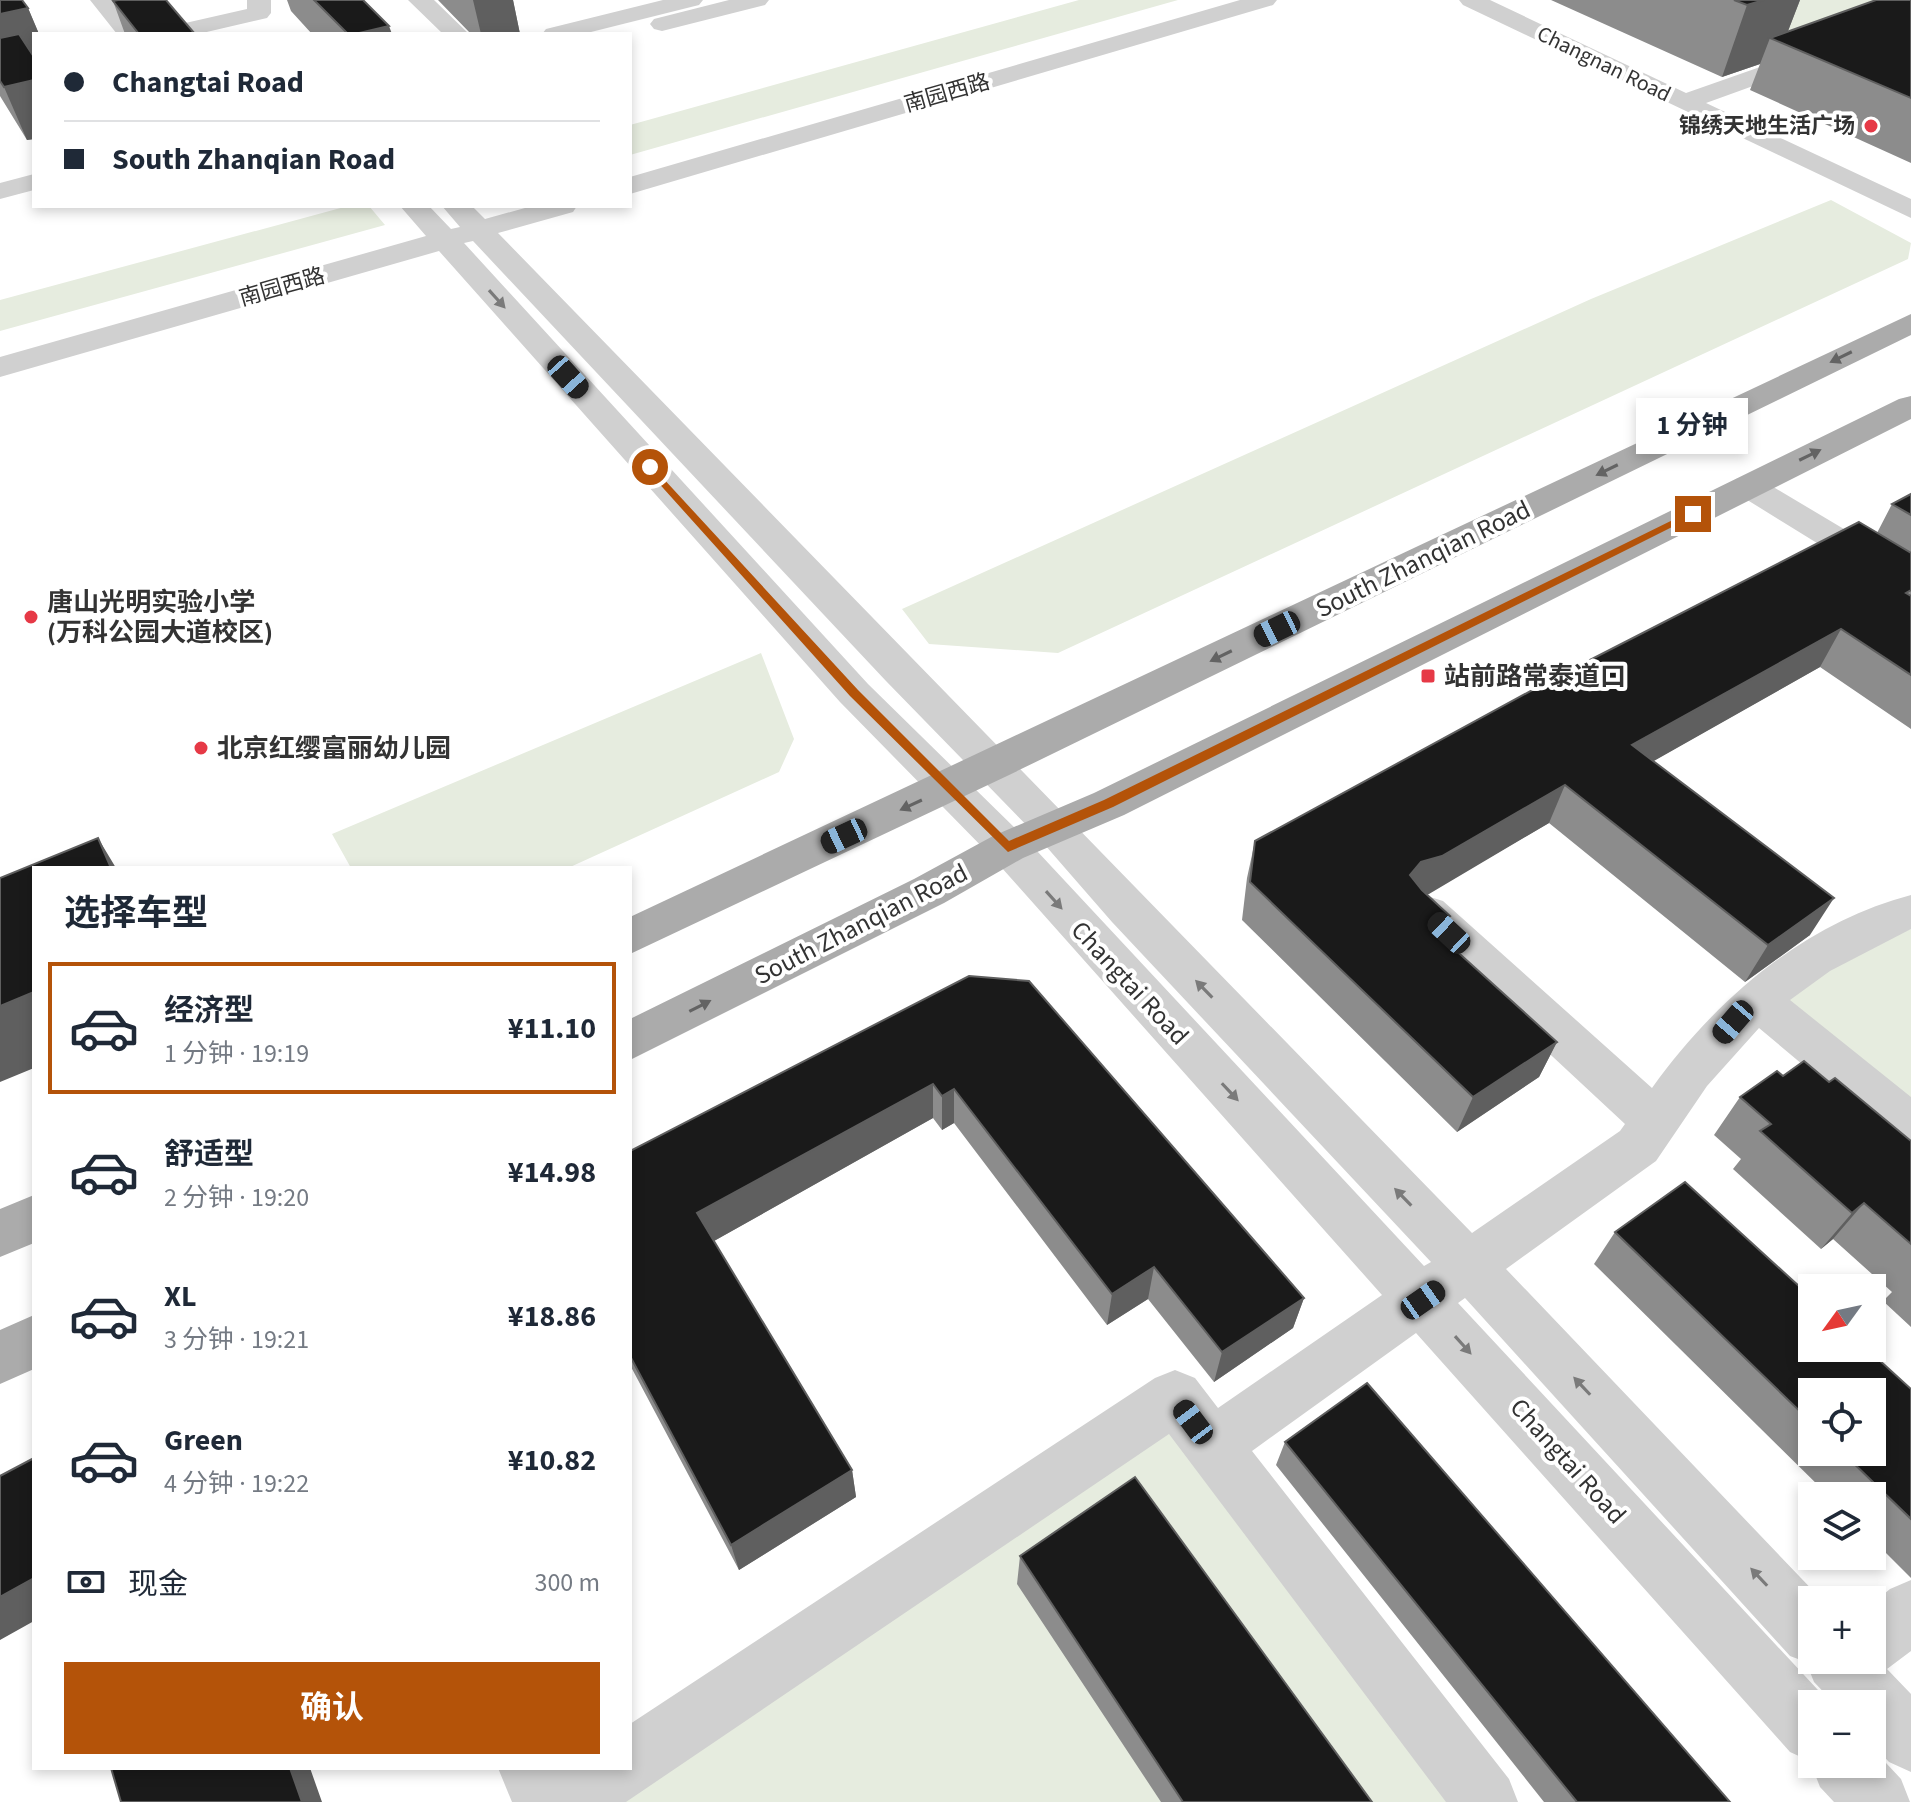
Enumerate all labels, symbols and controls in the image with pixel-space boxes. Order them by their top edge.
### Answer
street label: Changnan Road [1532,18,1676,110]
text: Changtai Road [112,61,304,104]
street label: 南园西路 [900,65,994,121]
place label: 锦绣天地生活广场 [1679,110,1855,142]
marker: 锦绣天地生活广场 [1862,117,1880,135]
text: South Zhanqian Road [112,138,395,181]
street label: 南园西路 [235,259,329,315]
one-way arrow [488,289,506,308]
one-way arrow [1829,350,1852,364]
car [543,351,593,403]
callout: 1 分钟 [1637,398,1749,454]
text: 1 分钟 [1657,407,1727,444]
route start [632,449,668,485]
one-way arrow [1799,449,1822,462]
one-way arrow [1595,463,1618,477]
street label: South Zhanqian Road [1309,491,1537,627]
route end [1675,496,1711,532]
place label: 唐山光明实验小学 (万科公园大道校区) [47,584,273,651]
marker: 唐山光明实验小学 (万科公园大道校区) [22,608,40,626]
car [1250,608,1304,650]
one-way arrow [1210,649,1233,663]
place label: 站前路常泰道口 [1444,658,1626,695]
marker: 站前路常泰道口 [1419,667,1437,685]
place label: 北京红缨富丽幼儿园 [217,730,451,767]
marker: 北京红缨富丽幼儿园 [192,739,210,757]
one-way arrow [899,798,923,812]
car [817,815,871,857]
street label: South Zhanqian Road [748,854,974,994]
text: 选择车型 [64,888,208,939]
one-way arrow [1045,891,1063,910]
car [1423,908,1475,958]
street label: Changtai Road [1063,913,1197,1053]
one-way arrow [1195,980,1214,999]
text: 经济型 [164,989,254,1032]
icon: car [68,992,140,1064]
car [1708,996,1758,1048]
one-way arrow [688,999,711,1013]
text: ¥11.10 [508,1007,596,1050]
text: 1 分钟 · 19:19 [164,1035,309,1072]
one-way arrow [1221,1082,1239,1101]
text: 舒适型 [164,1133,254,1176]
icon: car [68,1136,140,1208]
text: ¥14.98 [508,1151,596,1194]
text: 2 分钟 · 19:20 [164,1179,309,1216]
one-way arrow [1395,1188,1413,1207]
north arrow [1798,1274,1886,1362]
map controls [1798,1274,1886,1778]
text: XL [164,1275,197,1318]
car [1396,1276,1450,1324]
icon: car [68,1280,140,1352]
text: ¥18.86 [508,1295,596,1338]
text: 3 分钟 · 19:21 [164,1321,309,1358]
one-way arrow [1454,1335,1472,1354]
one-way arrow [1573,1377,1591,1396]
button: locate [1798,1378,1886,1466]
street label: Changtai Road [1501,1390,1635,1532]
car [1169,1396,1217,1448]
text: Green [164,1419,243,1462]
icon: car [68,1424,140,1496]
text: ¥10.82 [508,1439,596,1482]
text: 4 分钟 · 19:22 [164,1465,309,1502]
button: layers [1798,1482,1886,1570]
icon: cash [64,1560,108,1604]
text: 现金 [128,1563,188,1606]
text: 300 m [534,1564,600,1601]
one-way arrow [1750,1567,1768,1586]
button: + [1798,1586,1886,1674]
button: 确认 [64,1662,600,1754]
button: − [1798,1690,1886,1778]

